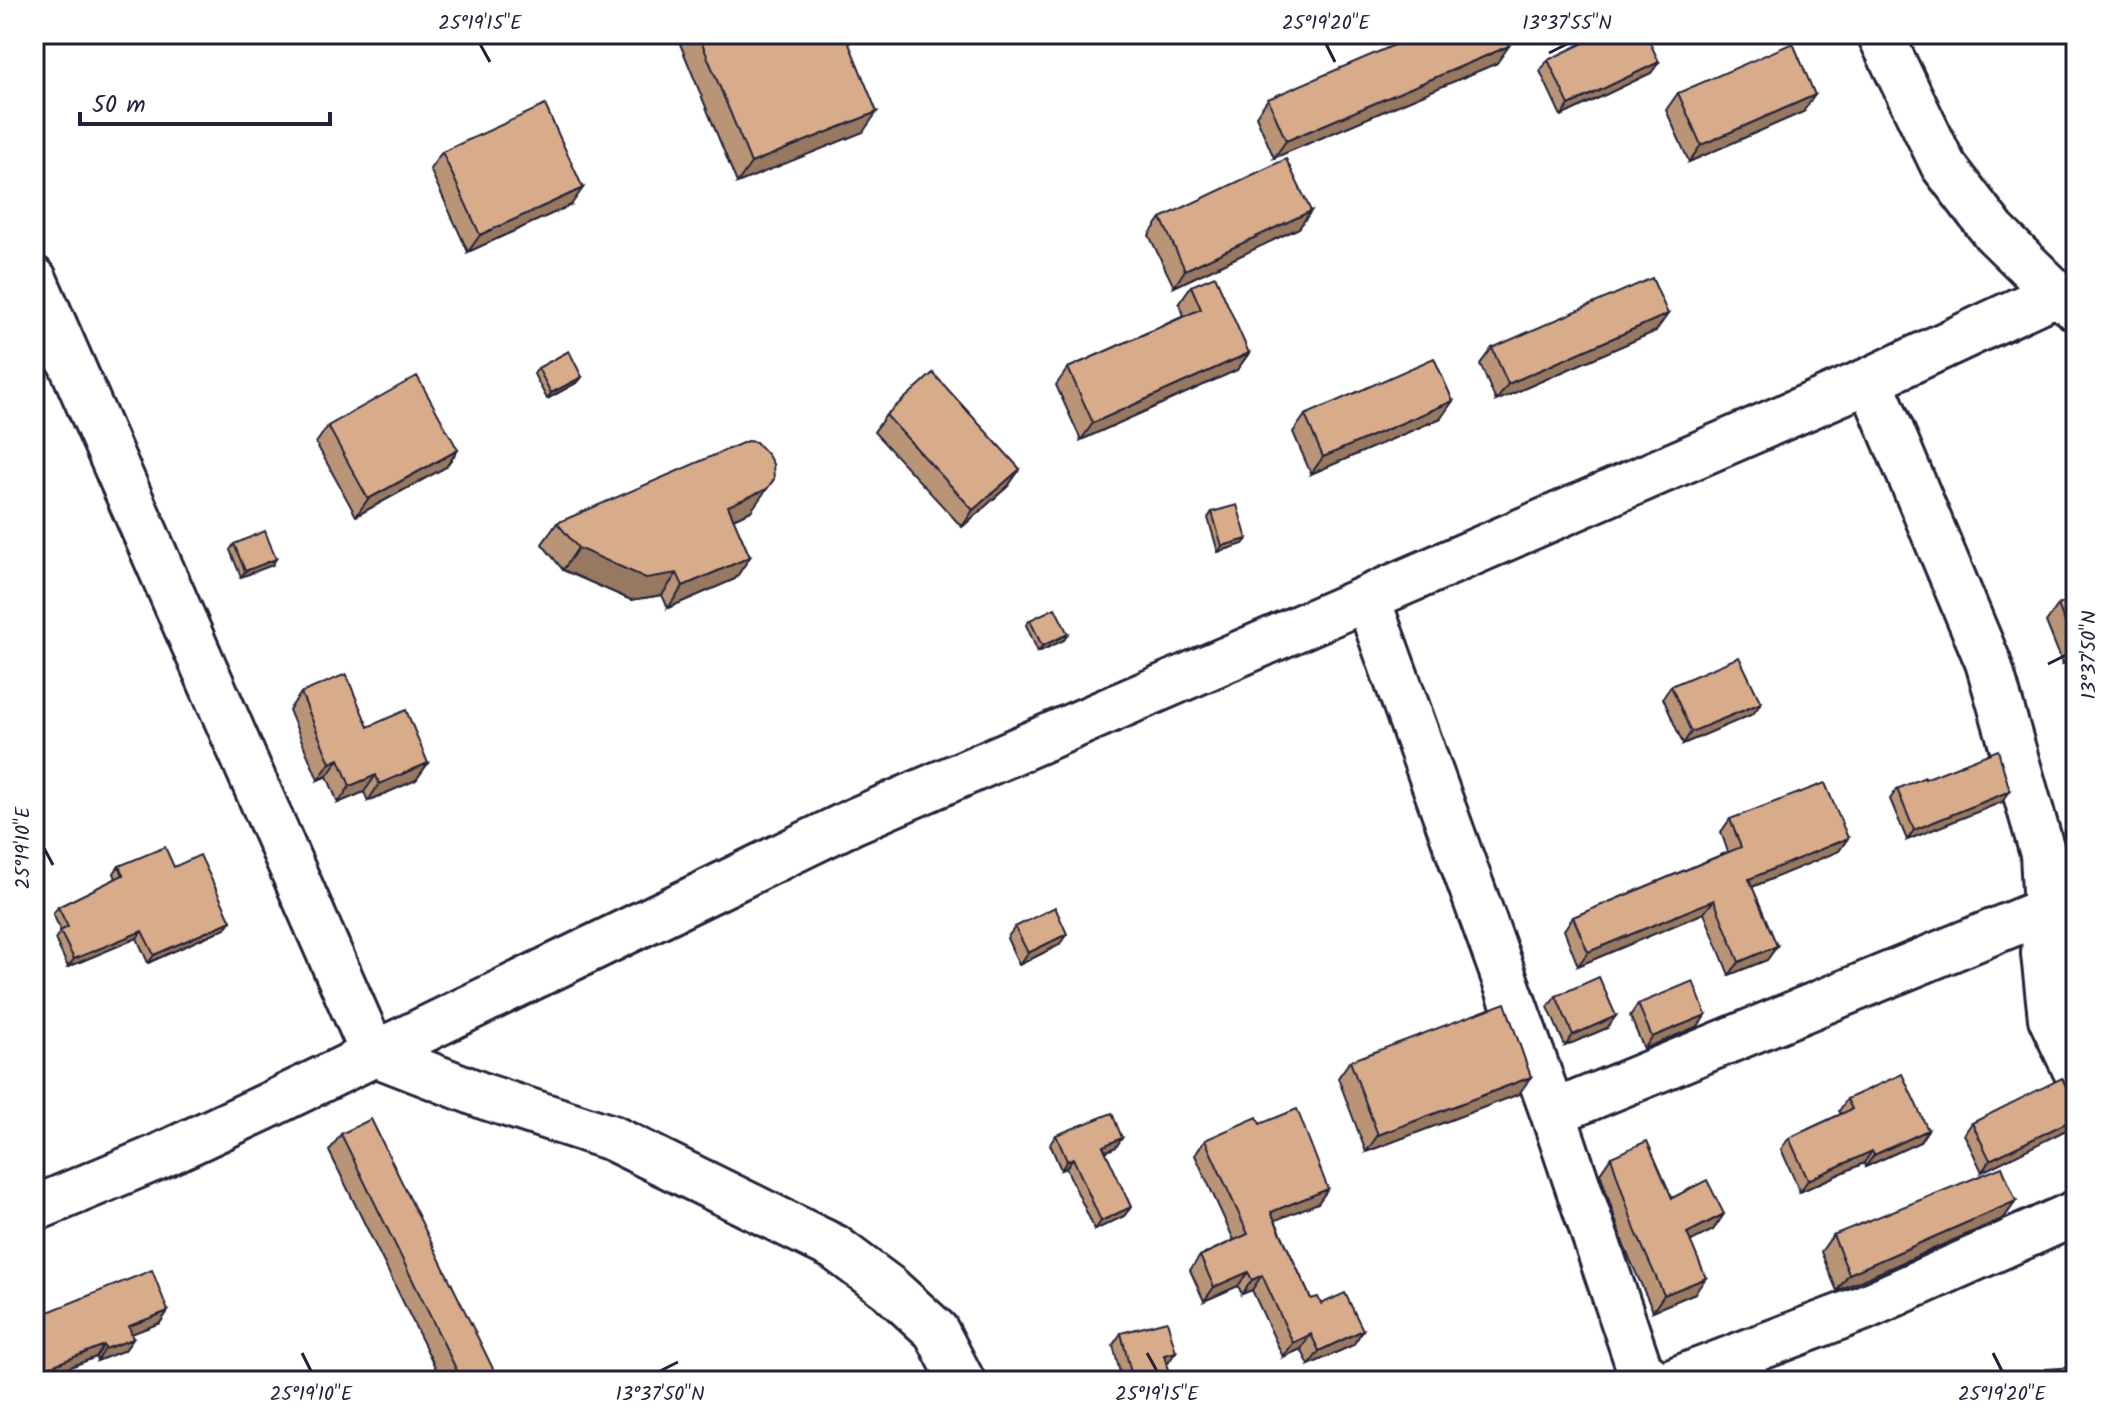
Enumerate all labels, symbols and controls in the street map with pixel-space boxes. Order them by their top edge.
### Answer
text: 25°19'15"E [438,8,523,40]
text: 25°19'20"E [1282,8,1371,40]
text: 13°37'55"N [1522,8,1612,40]
scale bar [80,76,330,126]
text: 50 m [92,86,146,125]
text: 13°37'50"N [2074,611,2106,699]
text: 25°19'10"E [8,805,40,889]
text: 25°19'10"E [270,1379,354,1411]
text: 13°37'50"N [616,1379,704,1411]
text: 25°19'15"E [1115,1379,1200,1411]
text: 25°19'20"E [1958,1379,2047,1411]

